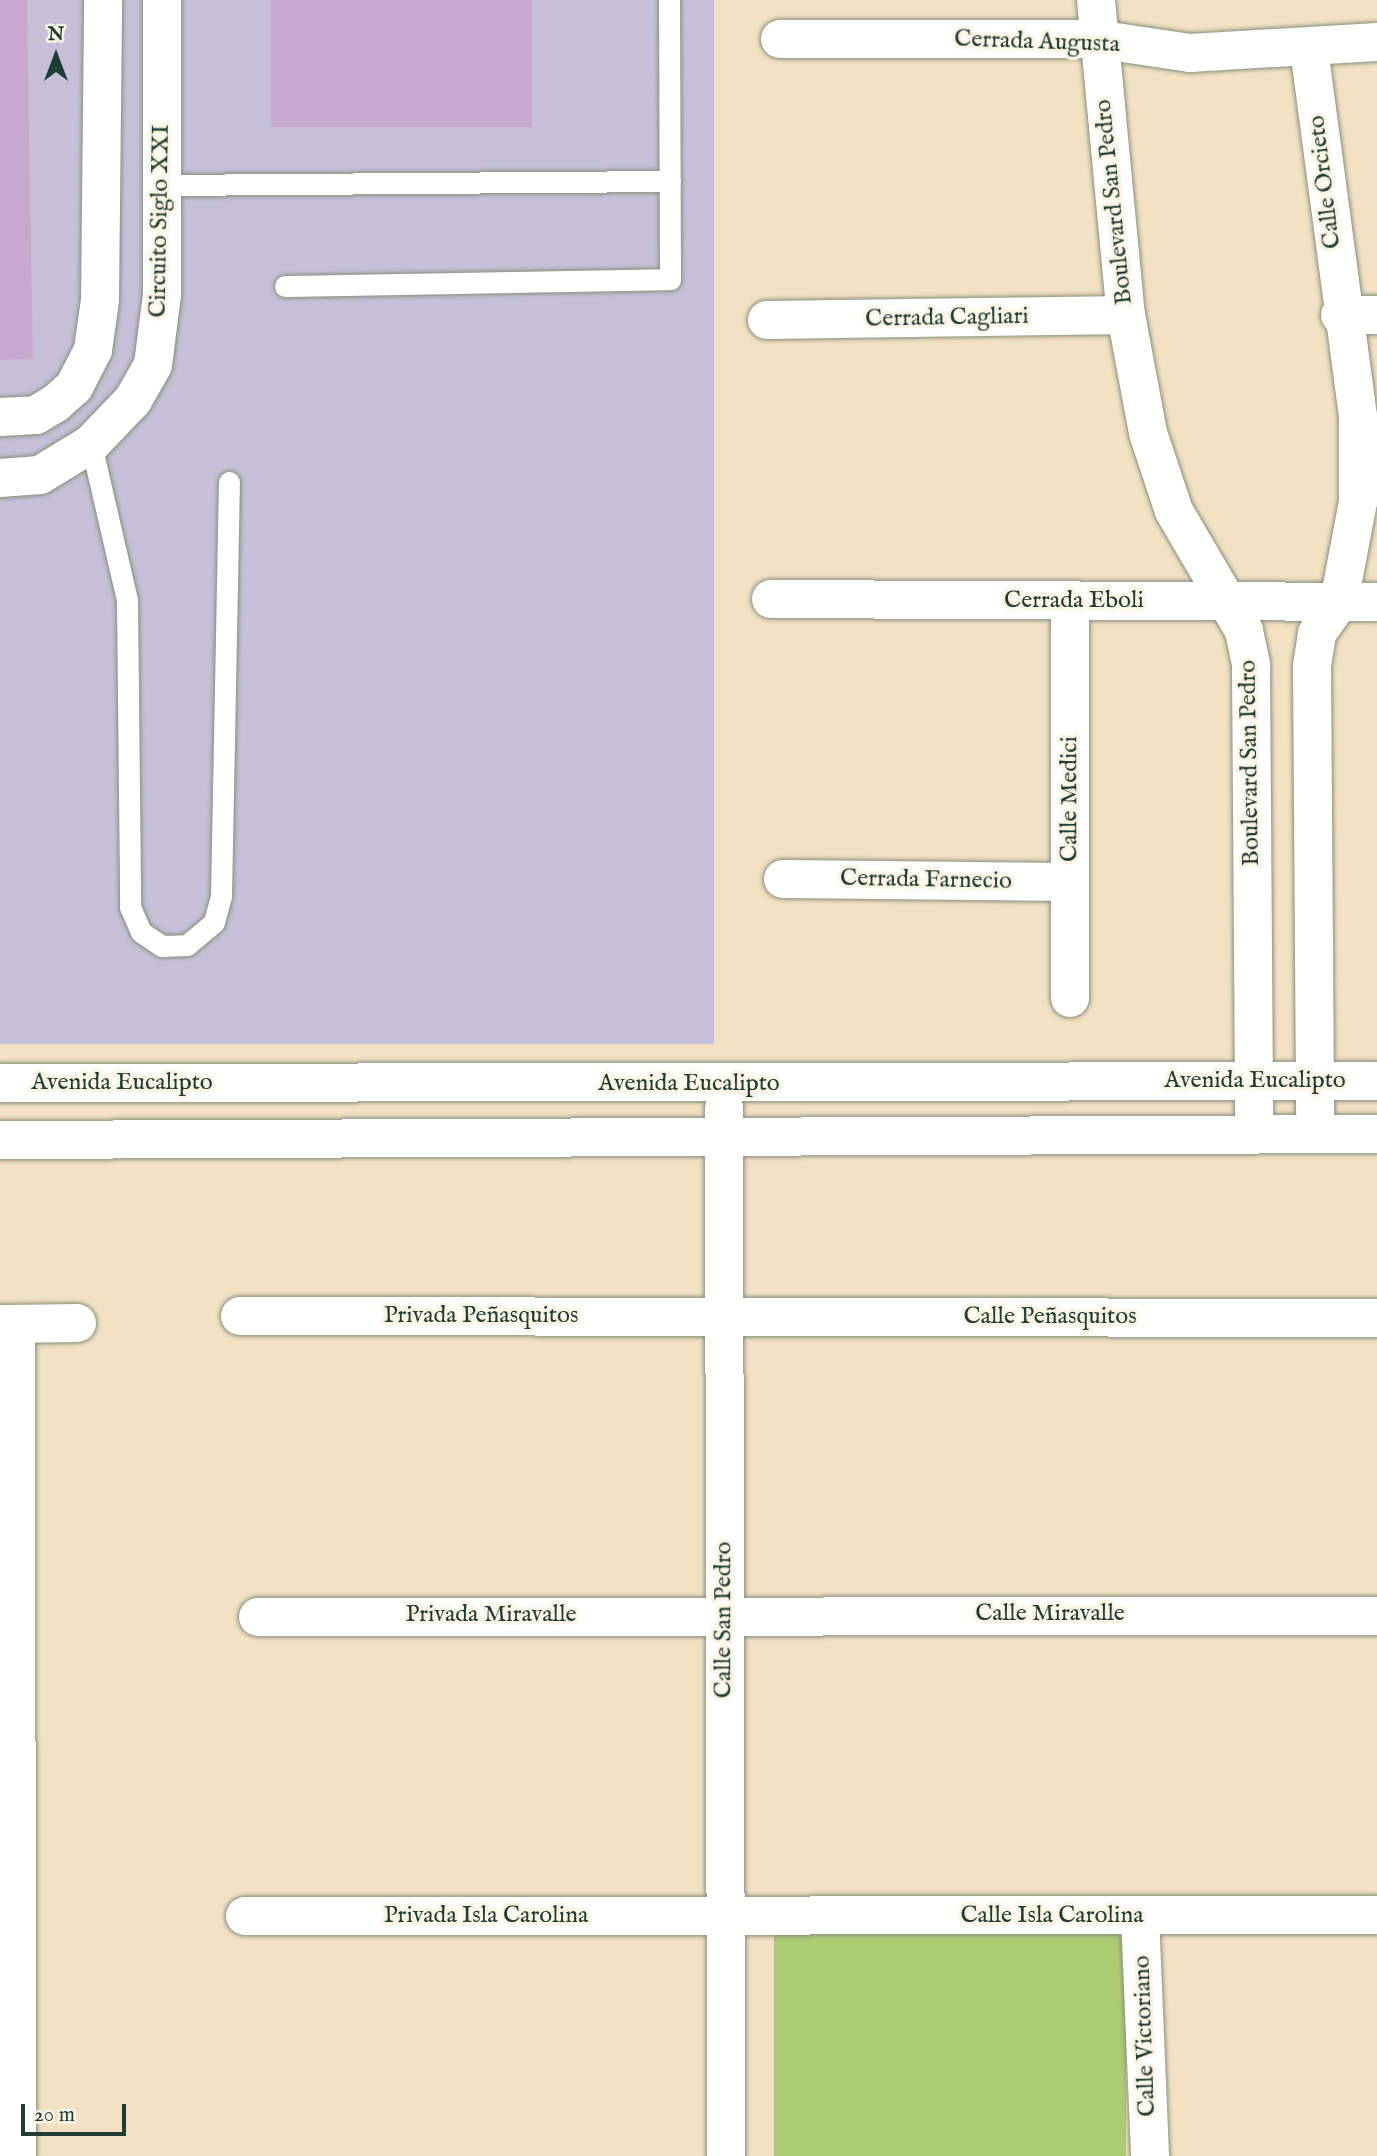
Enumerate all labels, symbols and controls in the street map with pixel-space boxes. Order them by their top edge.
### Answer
north arrow [21,21,91,91]
text: N [48,23,64,47]
street label: Cerrada Augusta [954,25,1120,59]
street label: Boulevard San Pedro [1089,98,1139,306]
street label: Calle Orcieto [1303,114,1347,250]
street label: Circuito Siglo XXI [144,124,176,318]
street label: Cerrada Cagliari [865,302,1029,334]
street label: Cerrada Eboli [1004,587,1144,615]
street label: Boulevard San Pedro [1234,660,1266,866]
street label: Calle Medici [1056,736,1084,862]
street label: Cerrada Farnecio [840,864,1012,896]
street label: Avenida Eucalipto [1164,1067,1346,1095]
street label: Avenida Eucalipto [31,1069,213,1097]
street label: Avenida Eucalipto [598,1070,780,1098]
street label: Privada Peñasquitos [384,1302,578,1330]
street label: Calle Peñasquitos [963,1303,1137,1331]
street label: Calle San Pedro [710,1542,738,1698]
street label: Calle Miravalle [975,1600,1125,1628]
street label: Privada Miravalle [405,1601,577,1629]
street label: Privada Isla Carolina [384,1902,588,1930]
street label: Calle Isla Carolina [960,1902,1144,1930]
street label: Calle Victoriano [1128,1955,1162,2117]
scale bar [24,2090,130,2134]
text: 20 m [34,2102,75,2129]

